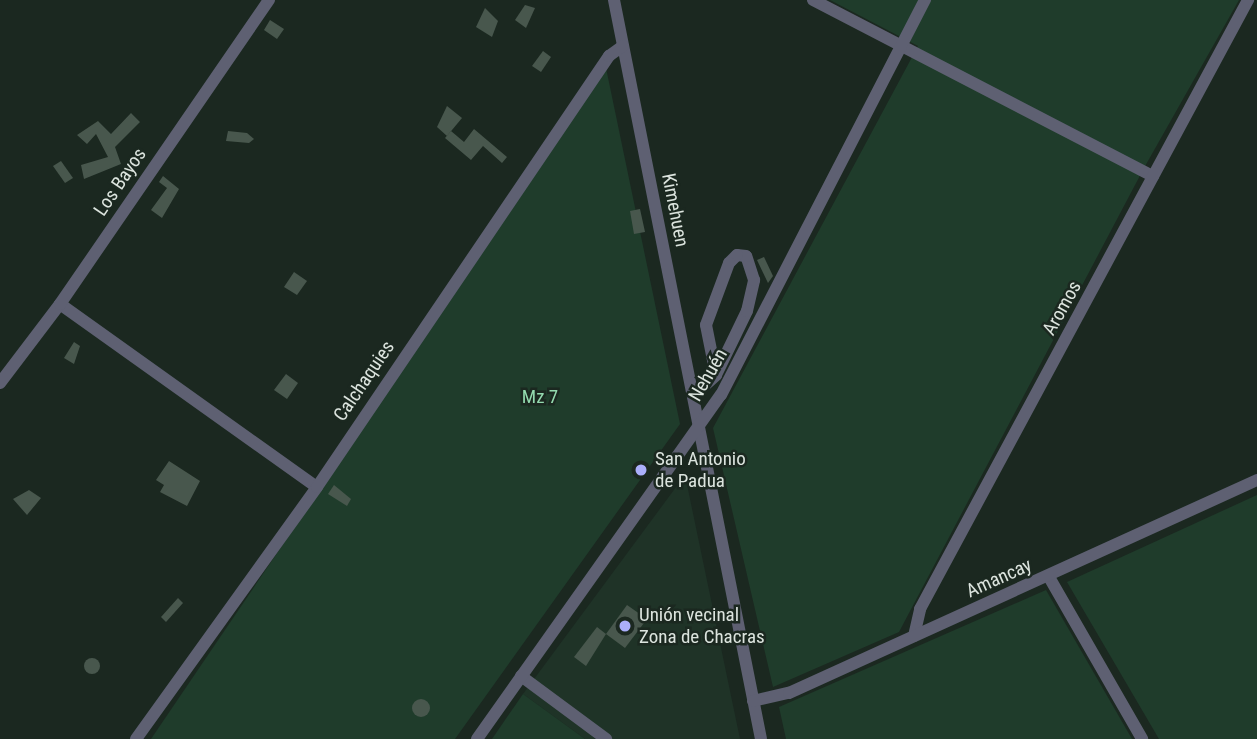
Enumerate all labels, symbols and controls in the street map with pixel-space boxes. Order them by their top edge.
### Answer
street label: Los Bayos [89,144,151,220]
street label: Kimehuen [657,171,693,249]
street label: Aromos [1038,277,1086,339]
street label: Calchaquies [329,337,399,425]
street label: Nehuén [684,345,732,405]
park label: Mz 7 [522,386,558,408]
place label: San Antonio de Padua [655,448,746,492]
marker: San Antonio de Padua [633,462,649,478]
street label: Amancay [963,554,1035,602]
place label: Unión vecinal Zona de Chacras [639,604,765,648]
marker: Unión vecinal Zona de Chacras [617,618,633,634]

